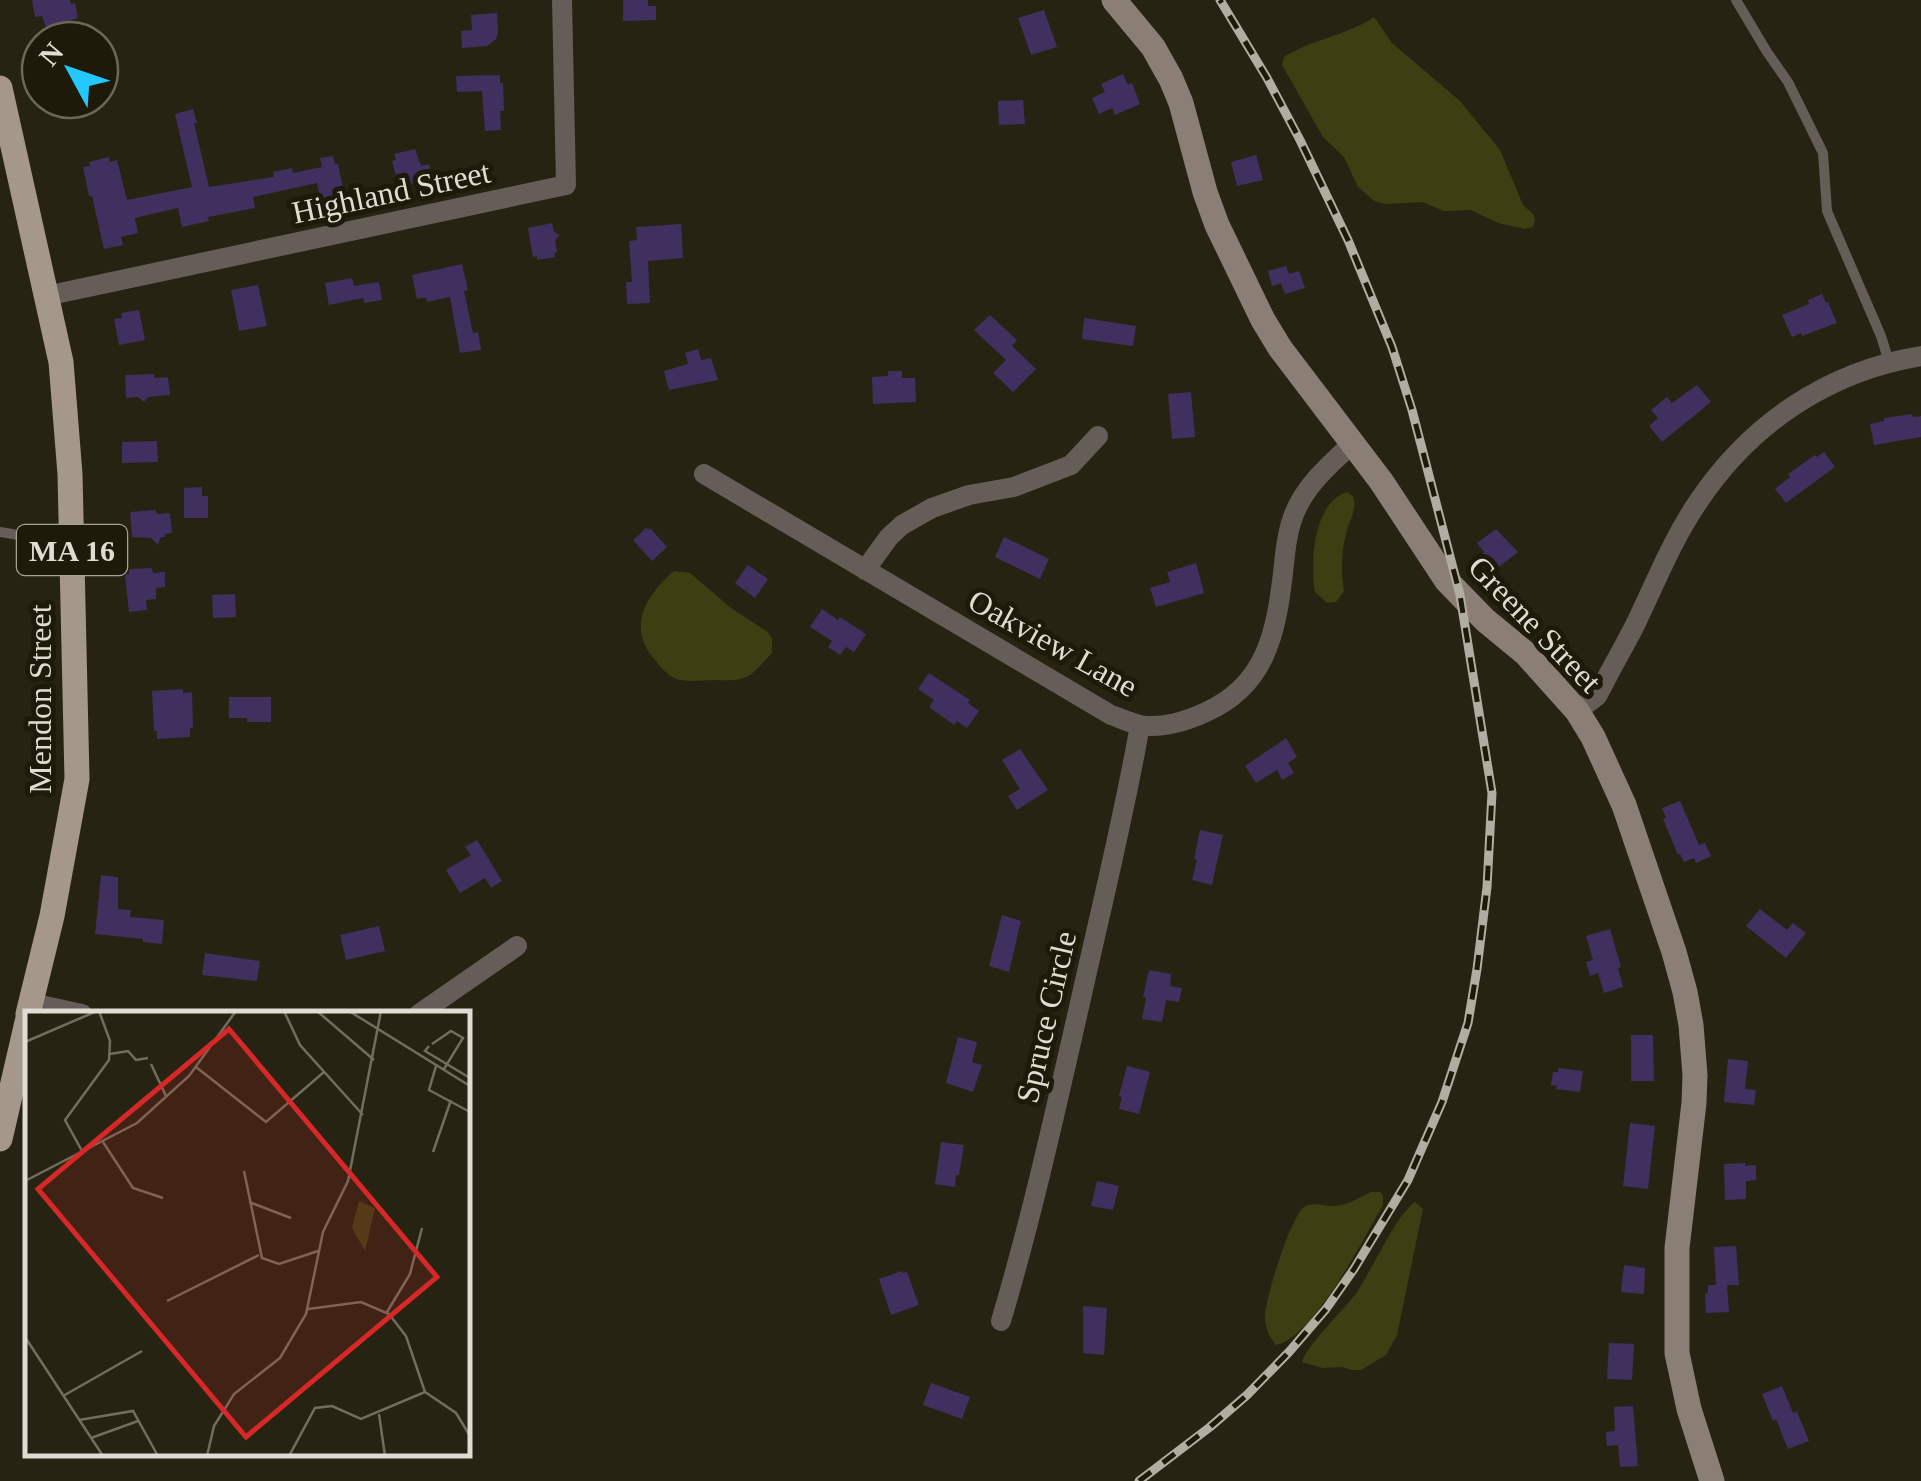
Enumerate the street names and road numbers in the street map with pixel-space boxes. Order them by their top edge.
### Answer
street label: Highland Street [289,153,494,231]
road number: MA 16 [17,525,127,575]
street label: Greene Street [1461,549,1609,700]
street label: Oakview Lane [962,582,1144,704]
street label: Mendon Street [22,604,58,794]
street label: Spruce Circle [1009,928,1083,1106]

